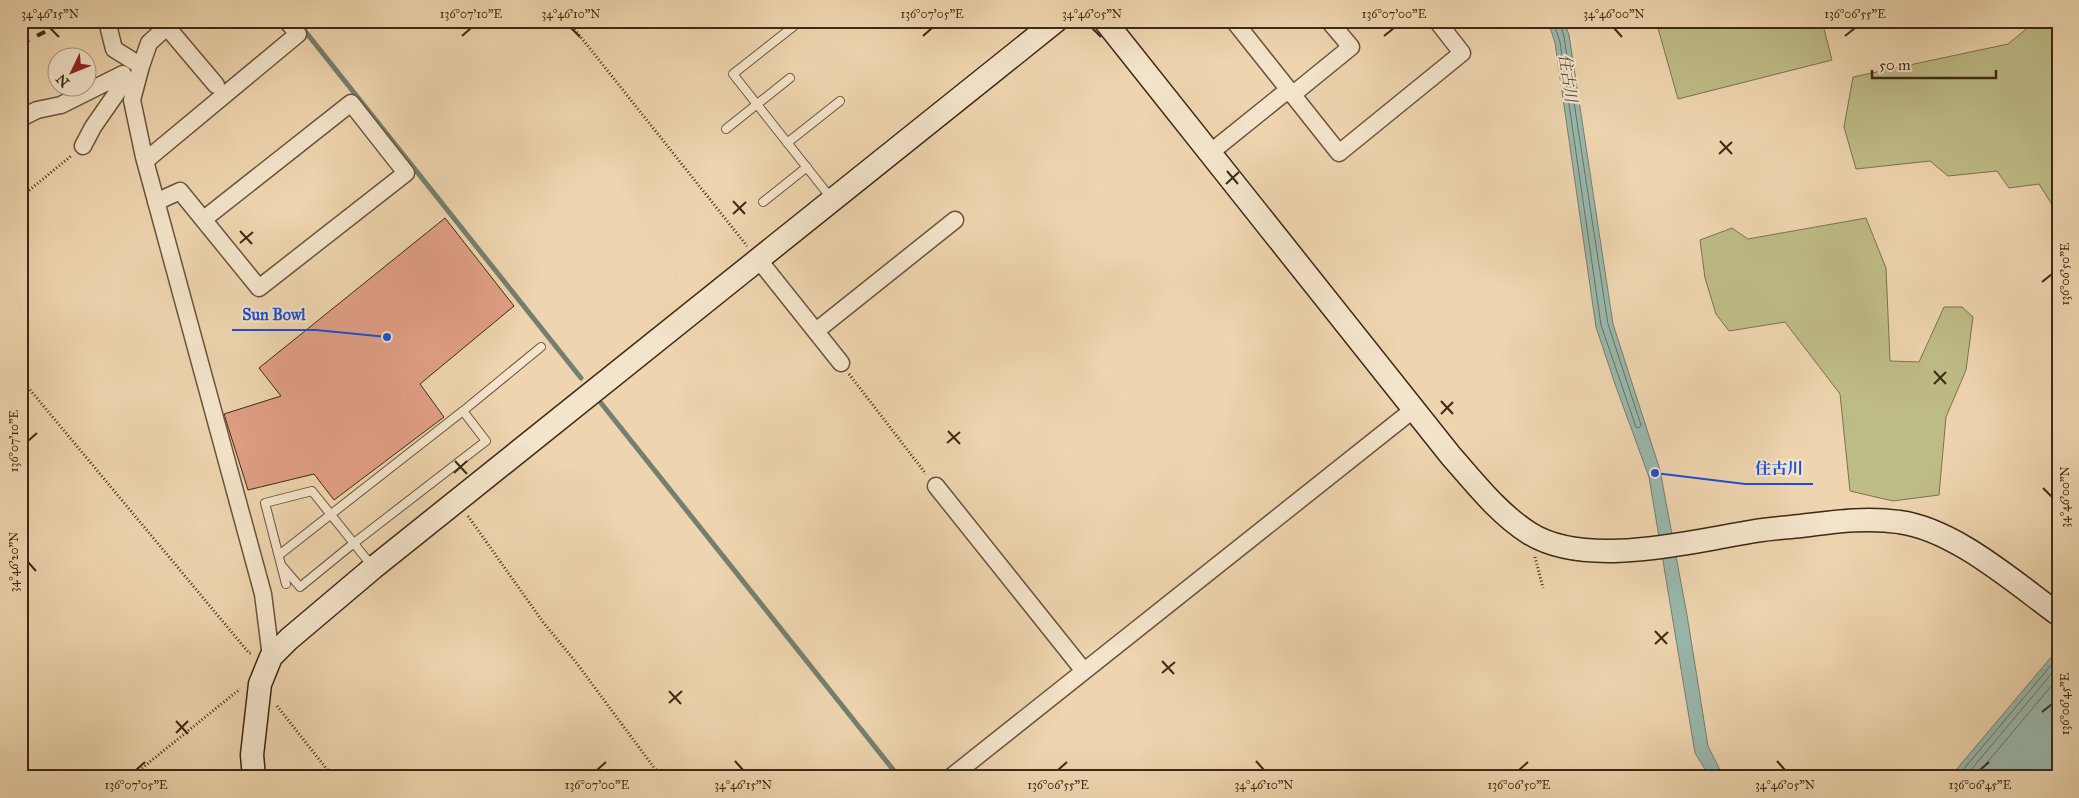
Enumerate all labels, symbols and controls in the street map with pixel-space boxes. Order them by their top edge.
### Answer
text: 34°46'15"N [21,7,79,21]
text: 136°07'10"E [440,7,503,21]
text: 34°46'10"N [541,7,601,21]
text: 136°07'05"E [900,7,964,21]
text: 34°46'05"N [1062,7,1122,21]
text: 136°07'00"E [1362,7,1427,21]
text: 34°46'00"N [1583,7,1645,21]
text: 136°06'55"E [1824,7,1886,21]
north arrow [48,48,98,98]
scale bar [1872,48,1995,80]
water label: 住古川 [1555,53,1581,105]
text: 50 m [1879,56,1911,74]
text: N [53,70,73,91]
text: 136°06'50"E [2058,242,2072,305]
callout: Sun Bowl [232,299,316,330]
text: Sun Bowl [242,305,306,324]
text: 136°07'10"E [7,409,21,472]
callout: 住古川 [1745,453,1813,484]
text: 住古川 [1755,459,1803,478]
text: 34°46'00"N [2058,466,2072,528]
text: 34°46'20"N [7,532,21,592]
text: 136°06'45"E [2058,672,2072,735]
text: 136°07'05"E [104,778,168,792]
text: 136°07'00"E [565,778,630,792]
text: 34°46'15"N [714,778,772,792]
text: 136°06'55"E [1027,778,1089,792]
text: 34°46'10"N [1234,778,1294,792]
text: 136°06'50"E [1488,778,1551,792]
text: 34°46'05"N [1755,778,1815,792]
text: 136°06'45"E [1949,778,2012,792]

